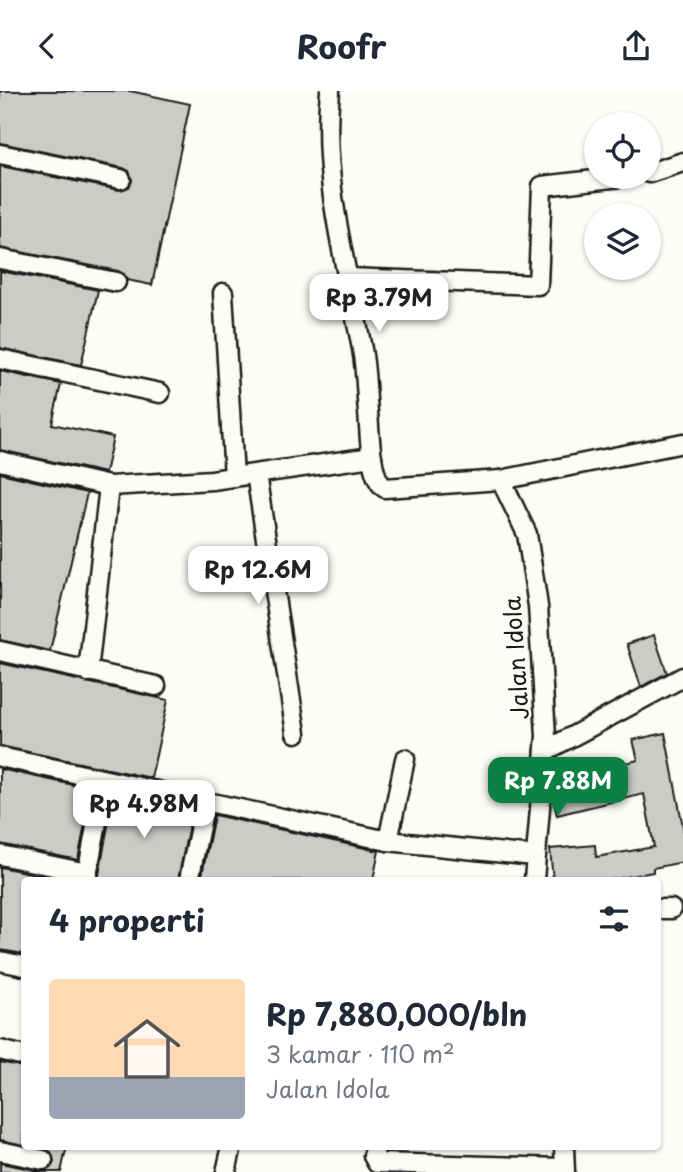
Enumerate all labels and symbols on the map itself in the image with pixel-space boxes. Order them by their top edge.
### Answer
pin: Rp 3.79M [307,275,451,334]
pin: Rp 12.6M [186,547,330,606]
street label: Jalan Idola [493,595,537,721]
pin: Rp 7.88M [486,757,630,817]
pin: Rp 4.98M [72,781,216,840]

